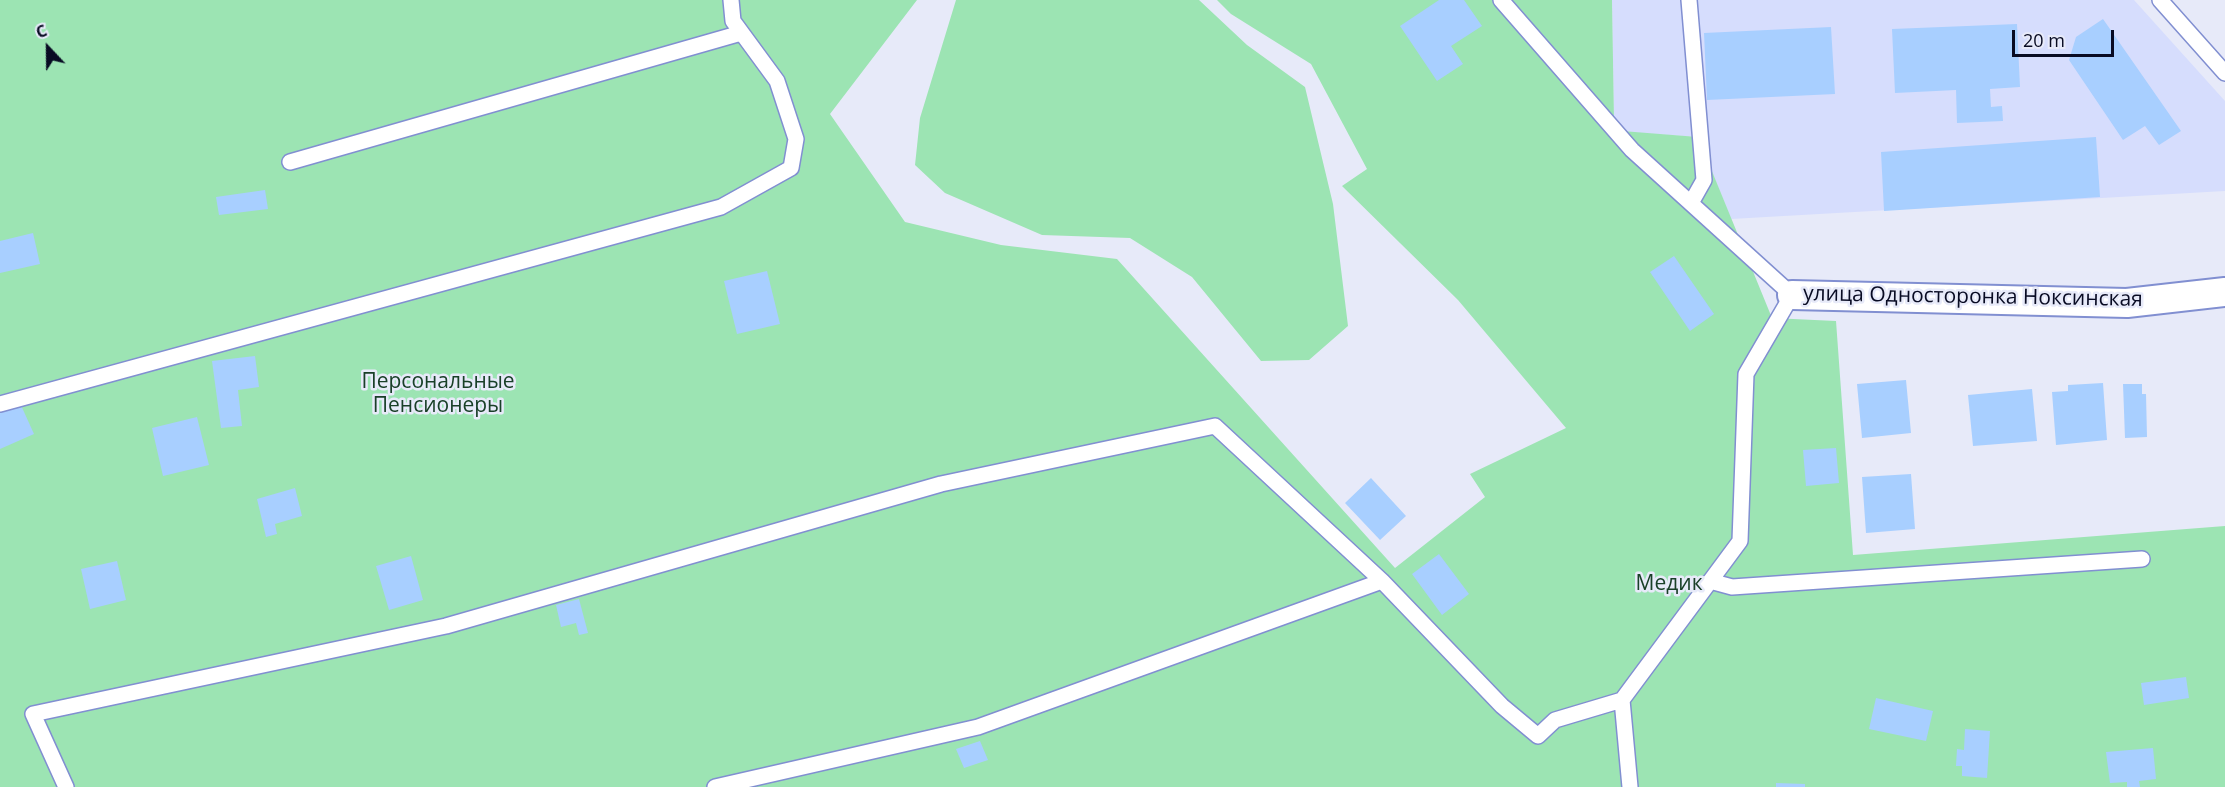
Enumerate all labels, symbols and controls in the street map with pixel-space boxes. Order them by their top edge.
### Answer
north arrow [18,18,78,78]
scale bar [2015,18,2117,56]
text: С [32,19,50,43]
text: 20 m [2023,28,2065,52]
street label: улица Односторонка Ноксинская [1803,281,2143,313]
park label: Персональные Пенсионеры [361,369,515,419]
park label: Медик [1636,571,1702,597]

